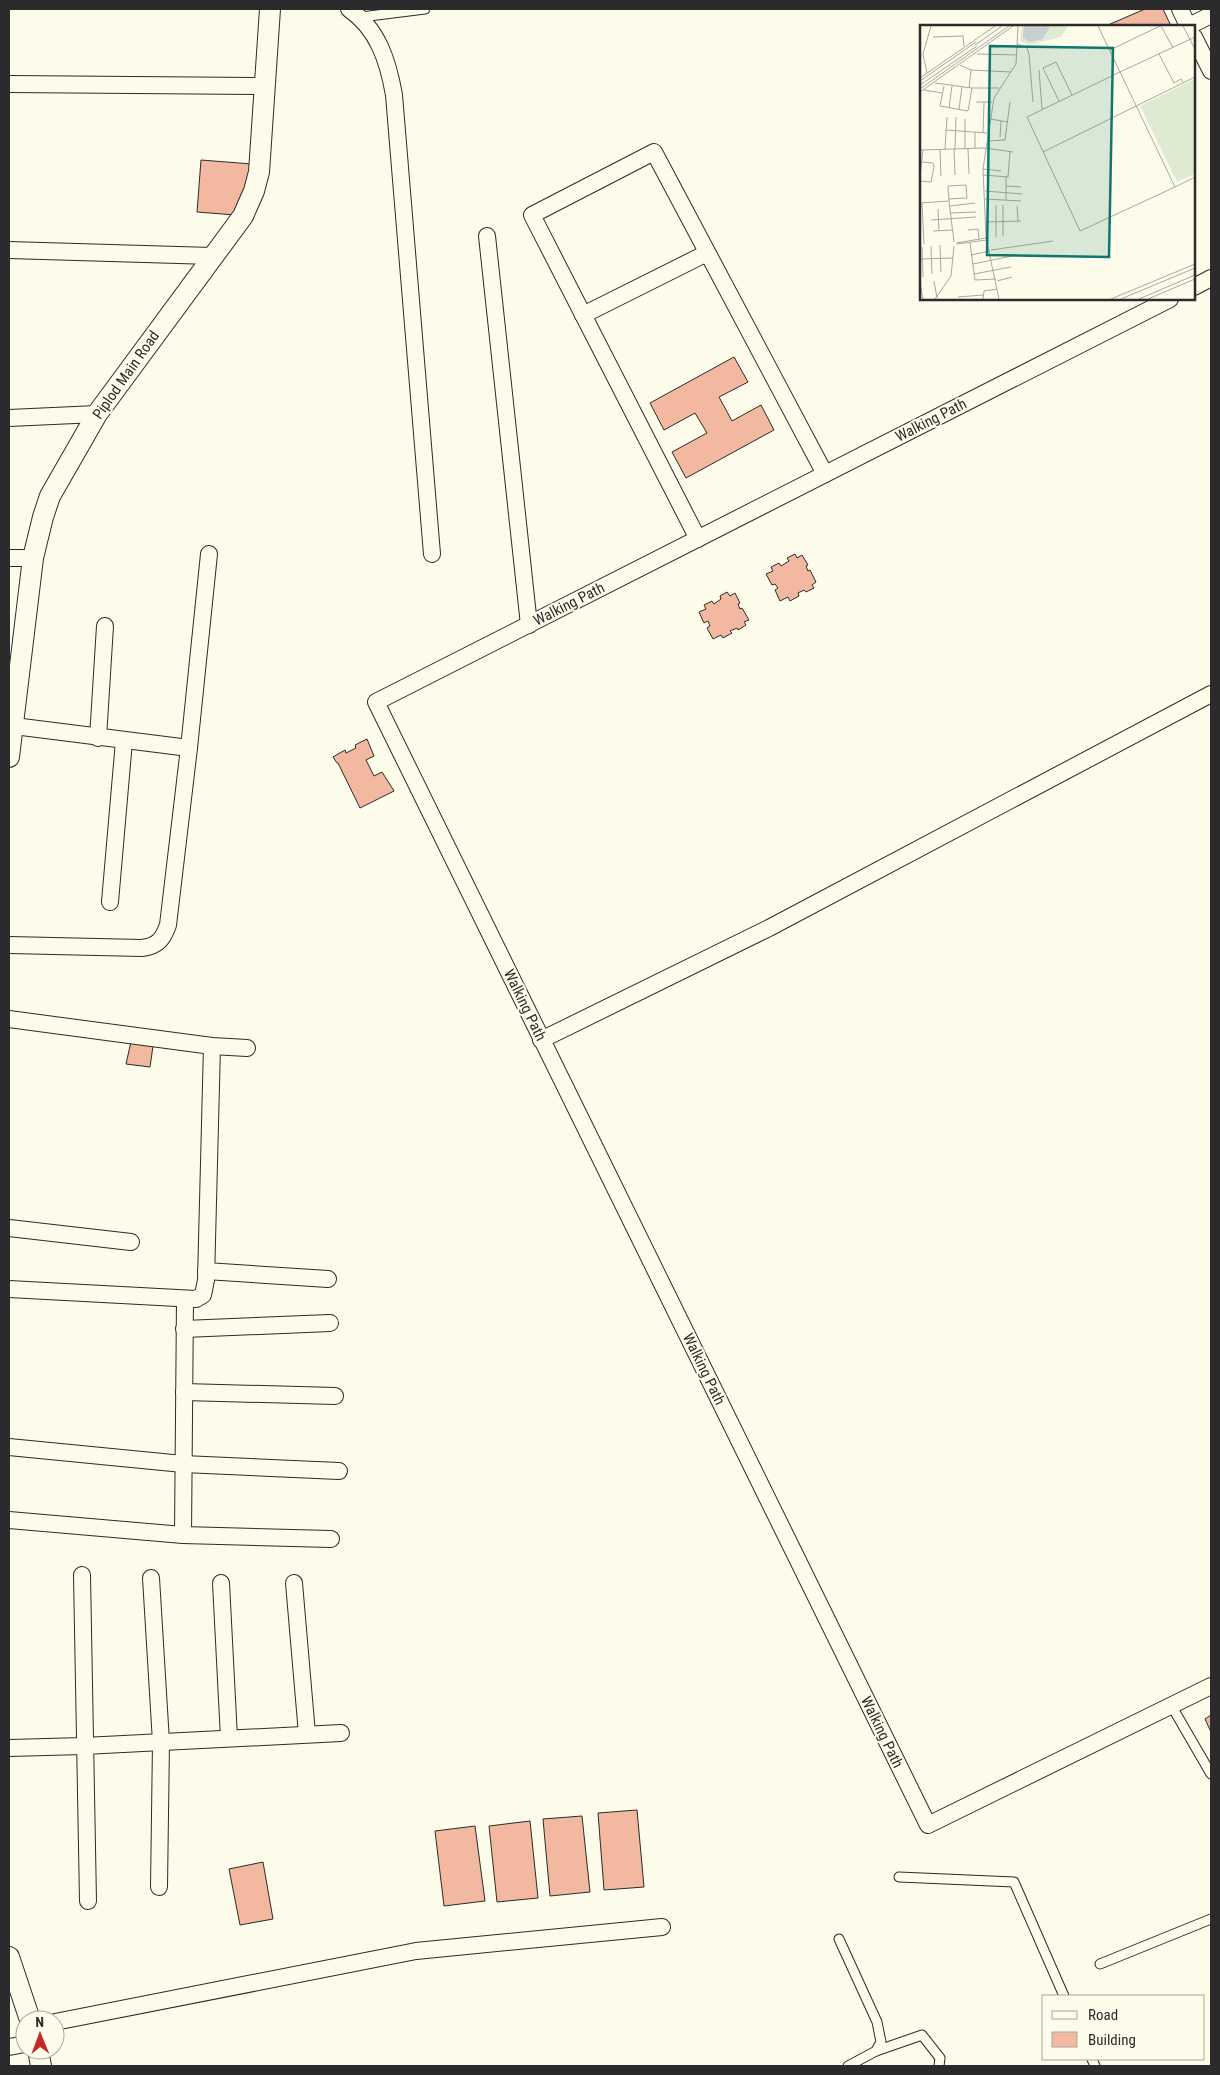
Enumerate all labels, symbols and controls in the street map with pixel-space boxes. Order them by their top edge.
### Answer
inset map [920,25,1195,300]
street label: Piplod Main Road [89,327,163,423]
street label: Walking Path [893,394,969,446]
street label: Walking Path [531,578,607,630]
street label: Walking Path [500,966,550,1044]
street label: Walking Path [679,1330,729,1408]
street label: Walking Path [857,1693,907,1771]
legend [1042,1995,1205,2060]
text: Road [1088,2006,1118,2024]
north arrow [15,2010,65,2060]
text: N [35,2014,44,2030]
text: Building [1088,2031,1136,2049]

